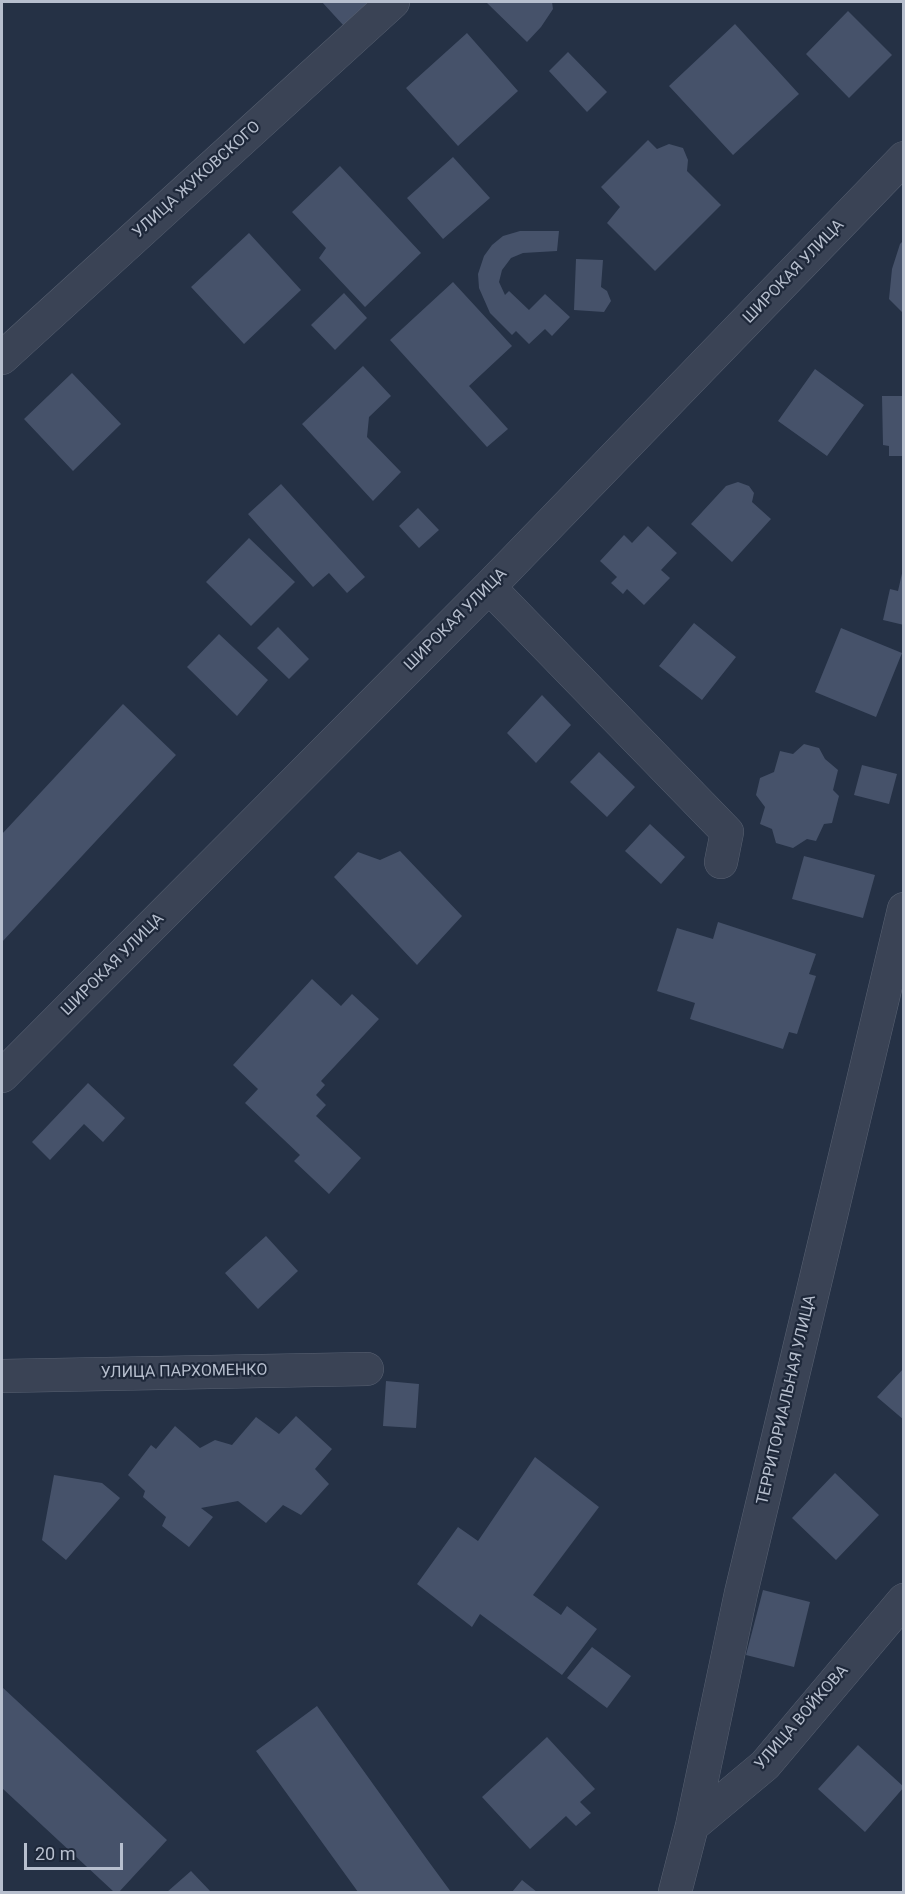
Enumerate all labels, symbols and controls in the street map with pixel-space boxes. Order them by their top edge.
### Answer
street label: УЛИЦА ЖУКОВСКОГО [129,118,265,242]
street label: ШИРОКАЯ УЛИЦА [739,216,849,328]
street label: ШИРОКАЯ УЛИЦА [401,565,511,675]
street label: ШИРОКАЯ УЛИЦА [58,910,168,1020]
street label: ТЕРРИТОРИАЛЬНАЯ УЛИЦА [753,1293,821,1507]
street label: УЛИЦА ПАРХОМЕНКО [100,1361,268,1383]
street label: УЛИЦА ВОЙКОВА [751,1662,853,1774]
scale bar [27,1831,126,1869]
text: 20 m [35,1843,75,1864]

